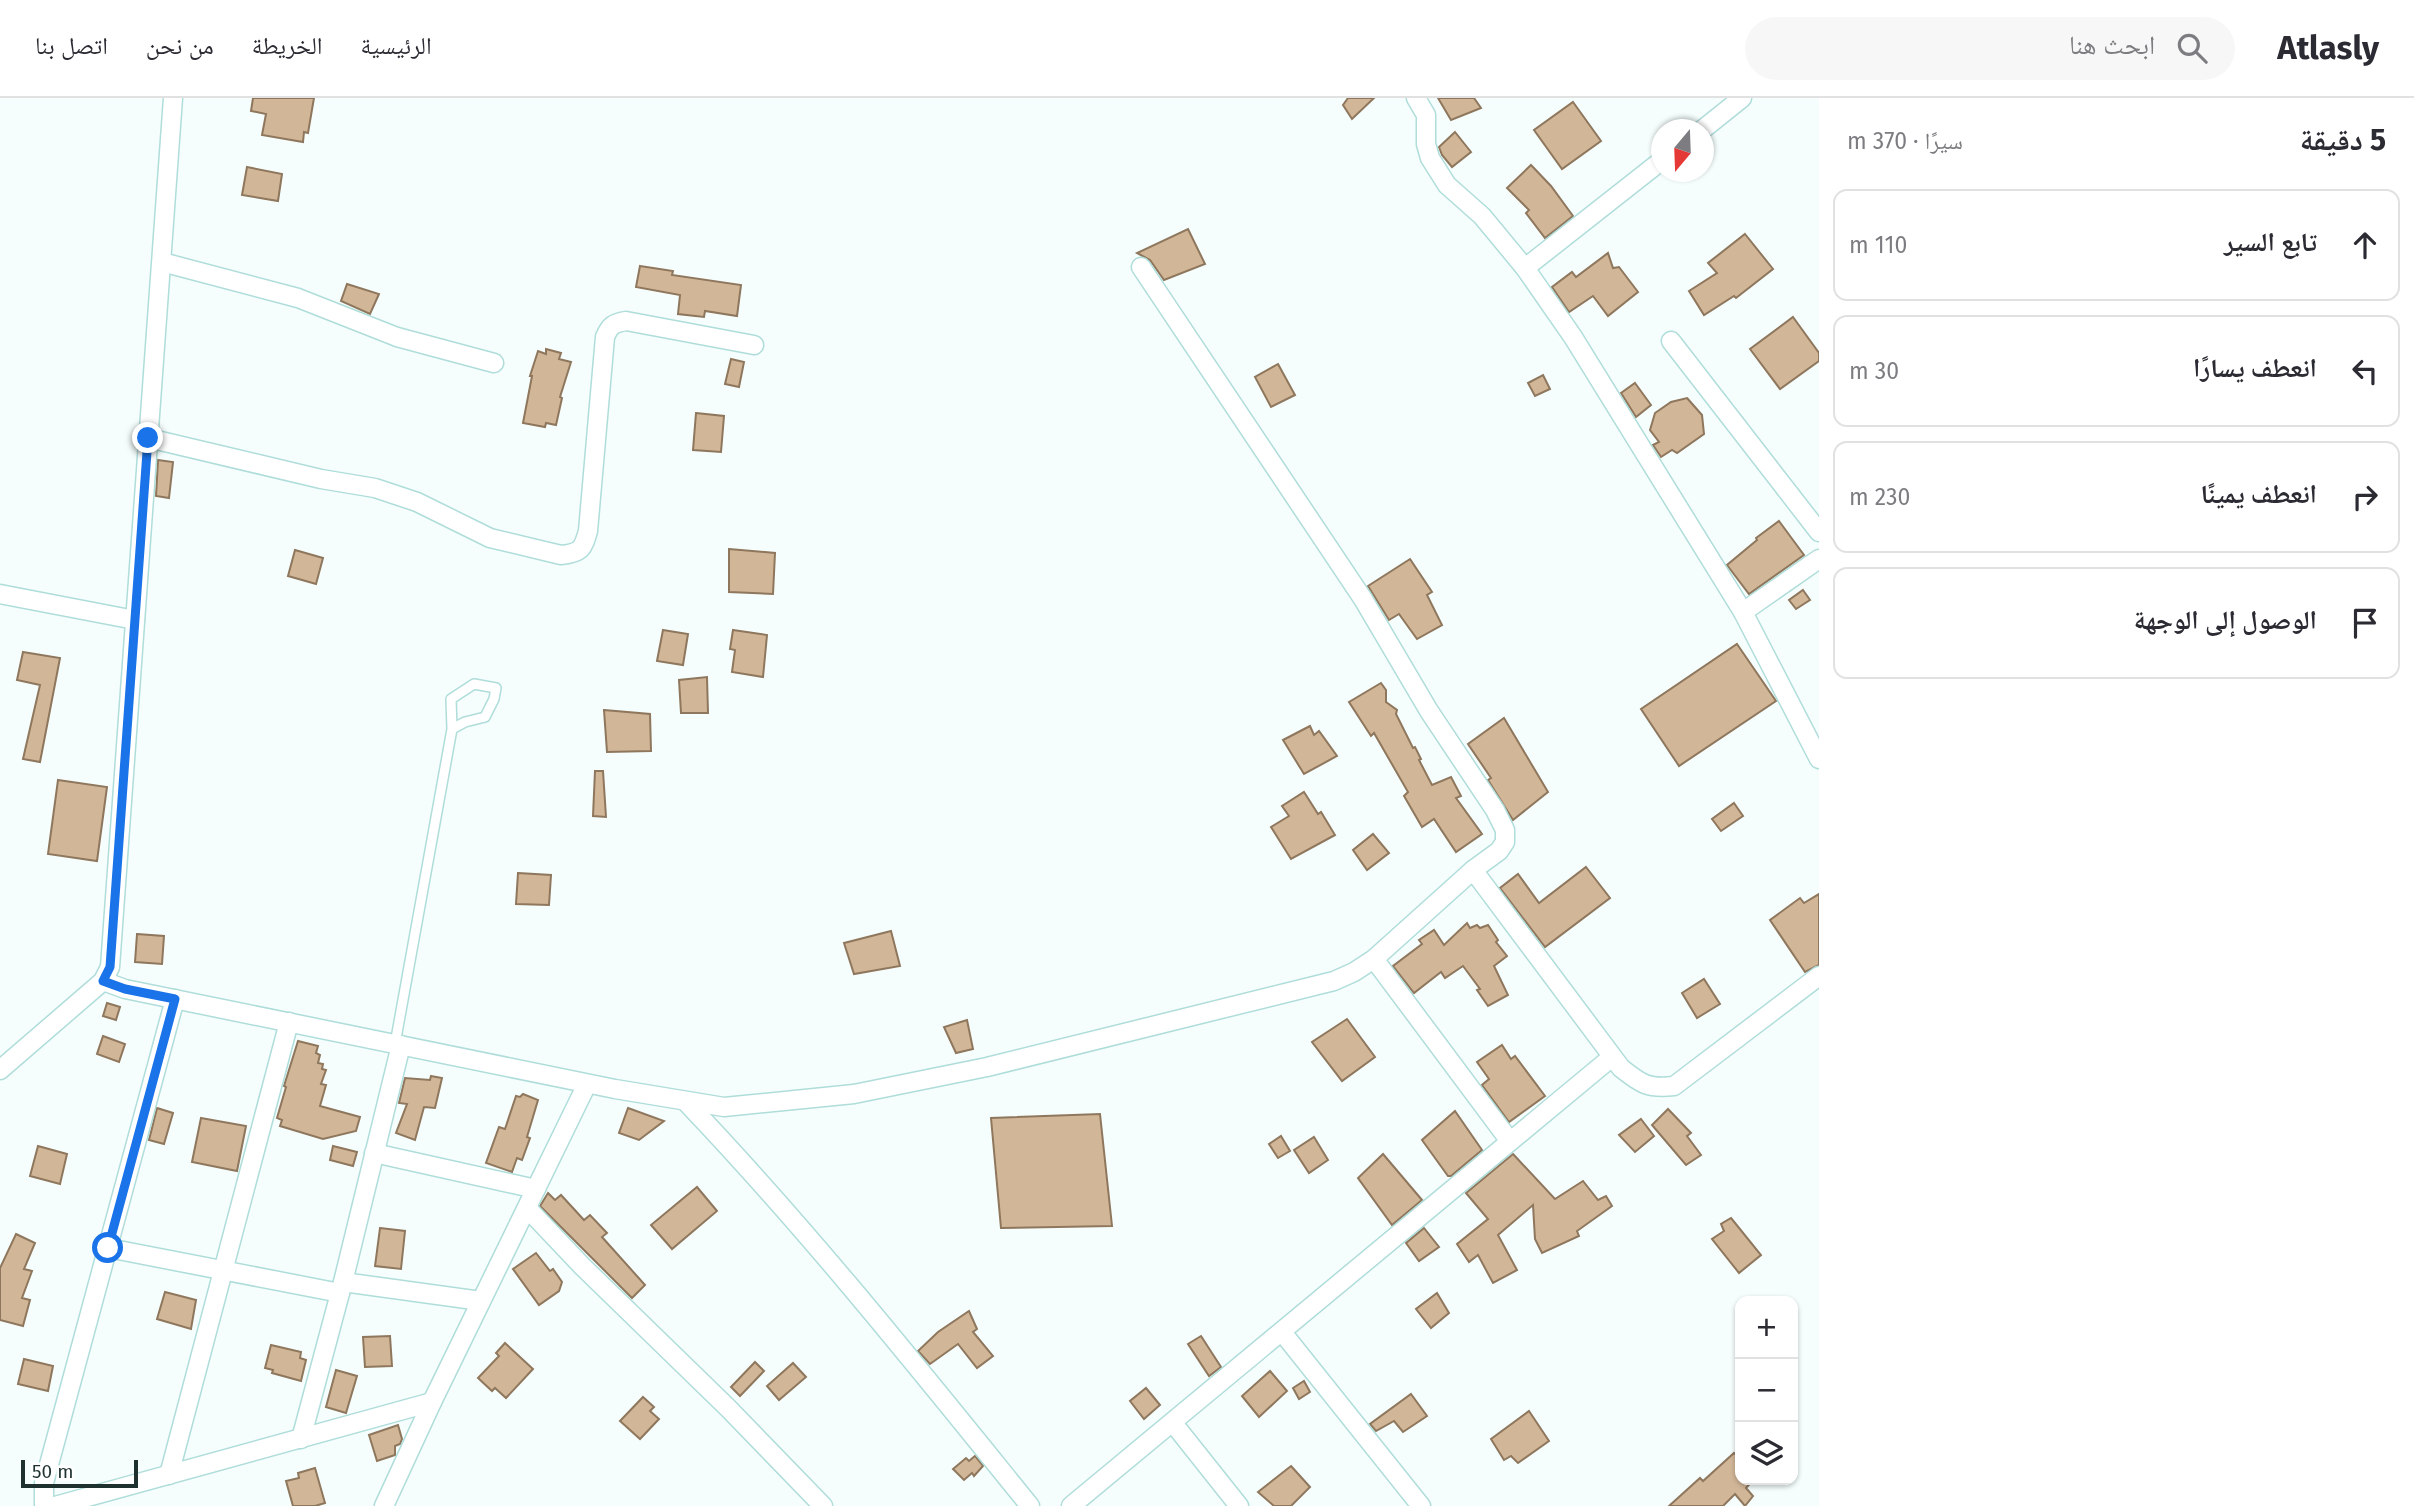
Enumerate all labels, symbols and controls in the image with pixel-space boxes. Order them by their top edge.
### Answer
search box [1745,17,2235,80]
text: Atlasly [2277,28,2379,68]
icon: search [2173,29,2211,67]
text: ابحث هنا [2069,30,2155,61]
text: اتصل بنا [35,32,108,60]
text: من نحن [146,32,214,60]
text: الخريطة [252,32,322,60]
text: الرئيسية [360,32,432,60]
north arrow [1651,119,1714,182]
text: 5 دقيقة [2300,122,2386,158]
text: سيرًا · 370 m [1847,127,1963,155]
icon: ahead [2346,226,2384,264]
text: تابع السير [2224,227,2317,258]
text: 110 m [1849,231,1907,259]
icon: left [2346,352,2384,390]
text: انعطف يسارًا [2193,353,2317,384]
text: 30 m [1849,357,1899,385]
route end [132,422,163,453]
icon: right [2346,478,2384,516]
text: انعطف يمينًا [2201,479,2317,510]
text: 230 m [1849,483,1910,511]
icon: arrive [2346,604,2384,642]
text: الوصول إلى الوجهة [2134,605,2317,636]
route start [92,1232,123,1263]
map controls [1735,1296,1798,1485]
button: + [1735,1296,1798,1359]
button: − [1735,1359,1798,1422]
button: layers [1735,1422,1798,1485]
scale bar [21,1457,138,1489]
text: 50 m [32,1460,73,1483]

